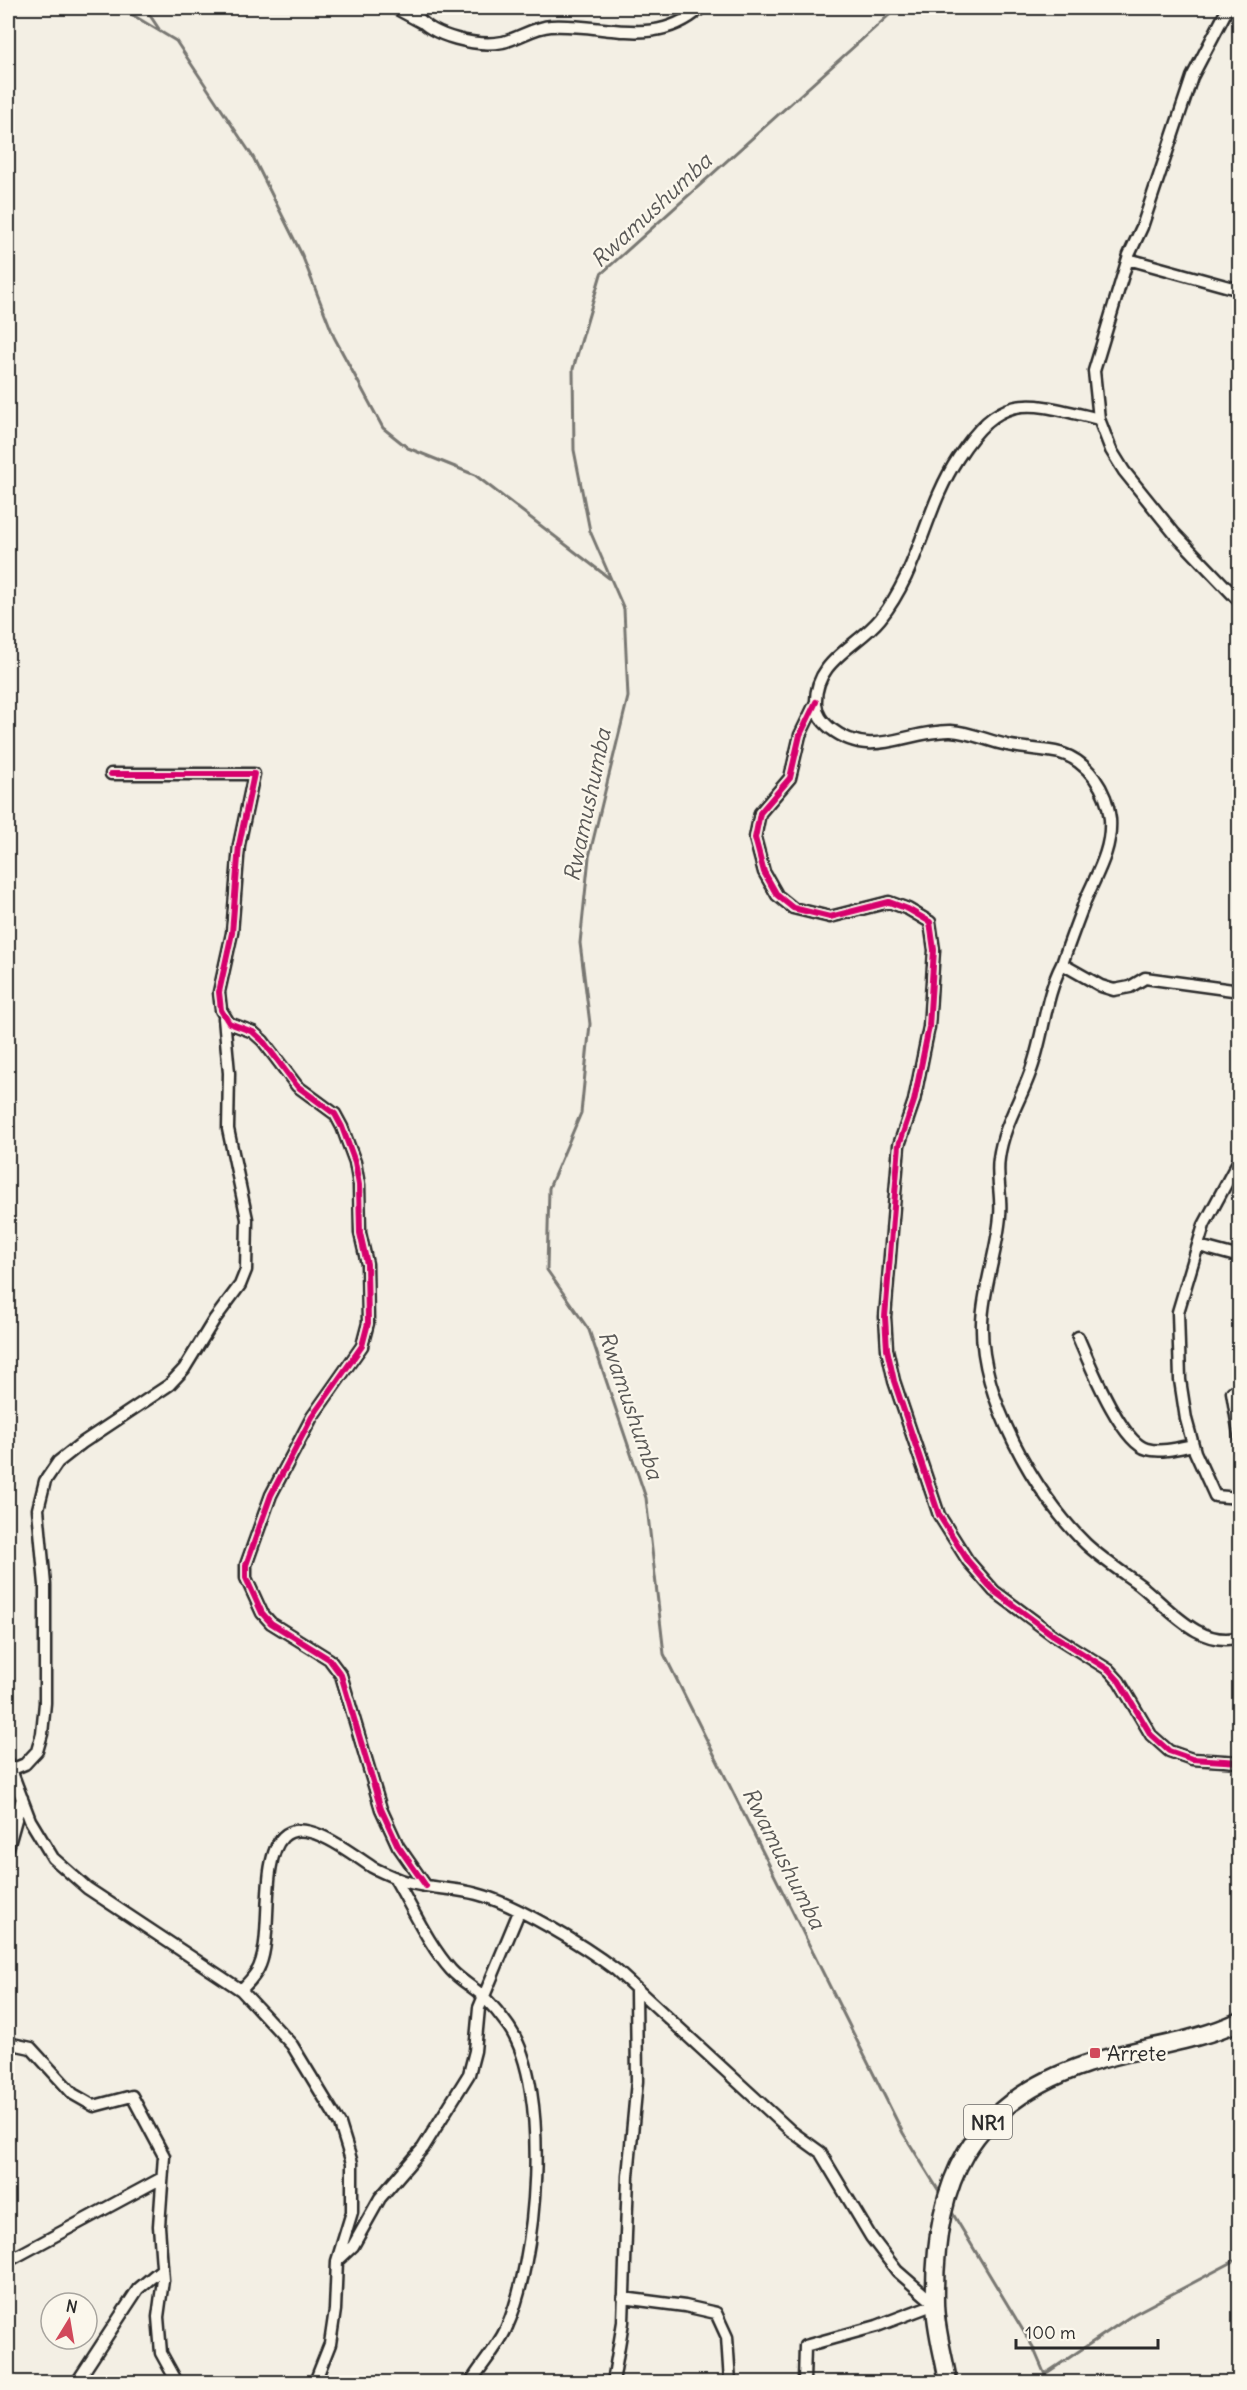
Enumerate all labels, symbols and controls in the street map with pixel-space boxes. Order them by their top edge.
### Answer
water label: Rwamushumba [585,146,718,273]
water label: Rwamushumba [557,725,617,884]
water label: Rwamushumba [592,1327,670,1484]
water label: Rwamushumba [736,1782,832,1935]
place label: Arrete [1107,2040,1166,2067]
marker: Arrete [1088,2046,1102,2060]
road number: NR1 [964,2105,1012,2139]
north arrow [39,2291,99,2351]
text: N [65,2295,79,2317]
scale bar [1016,2312,1158,2350]
text: 100 m [1025,2321,1076,2344]

